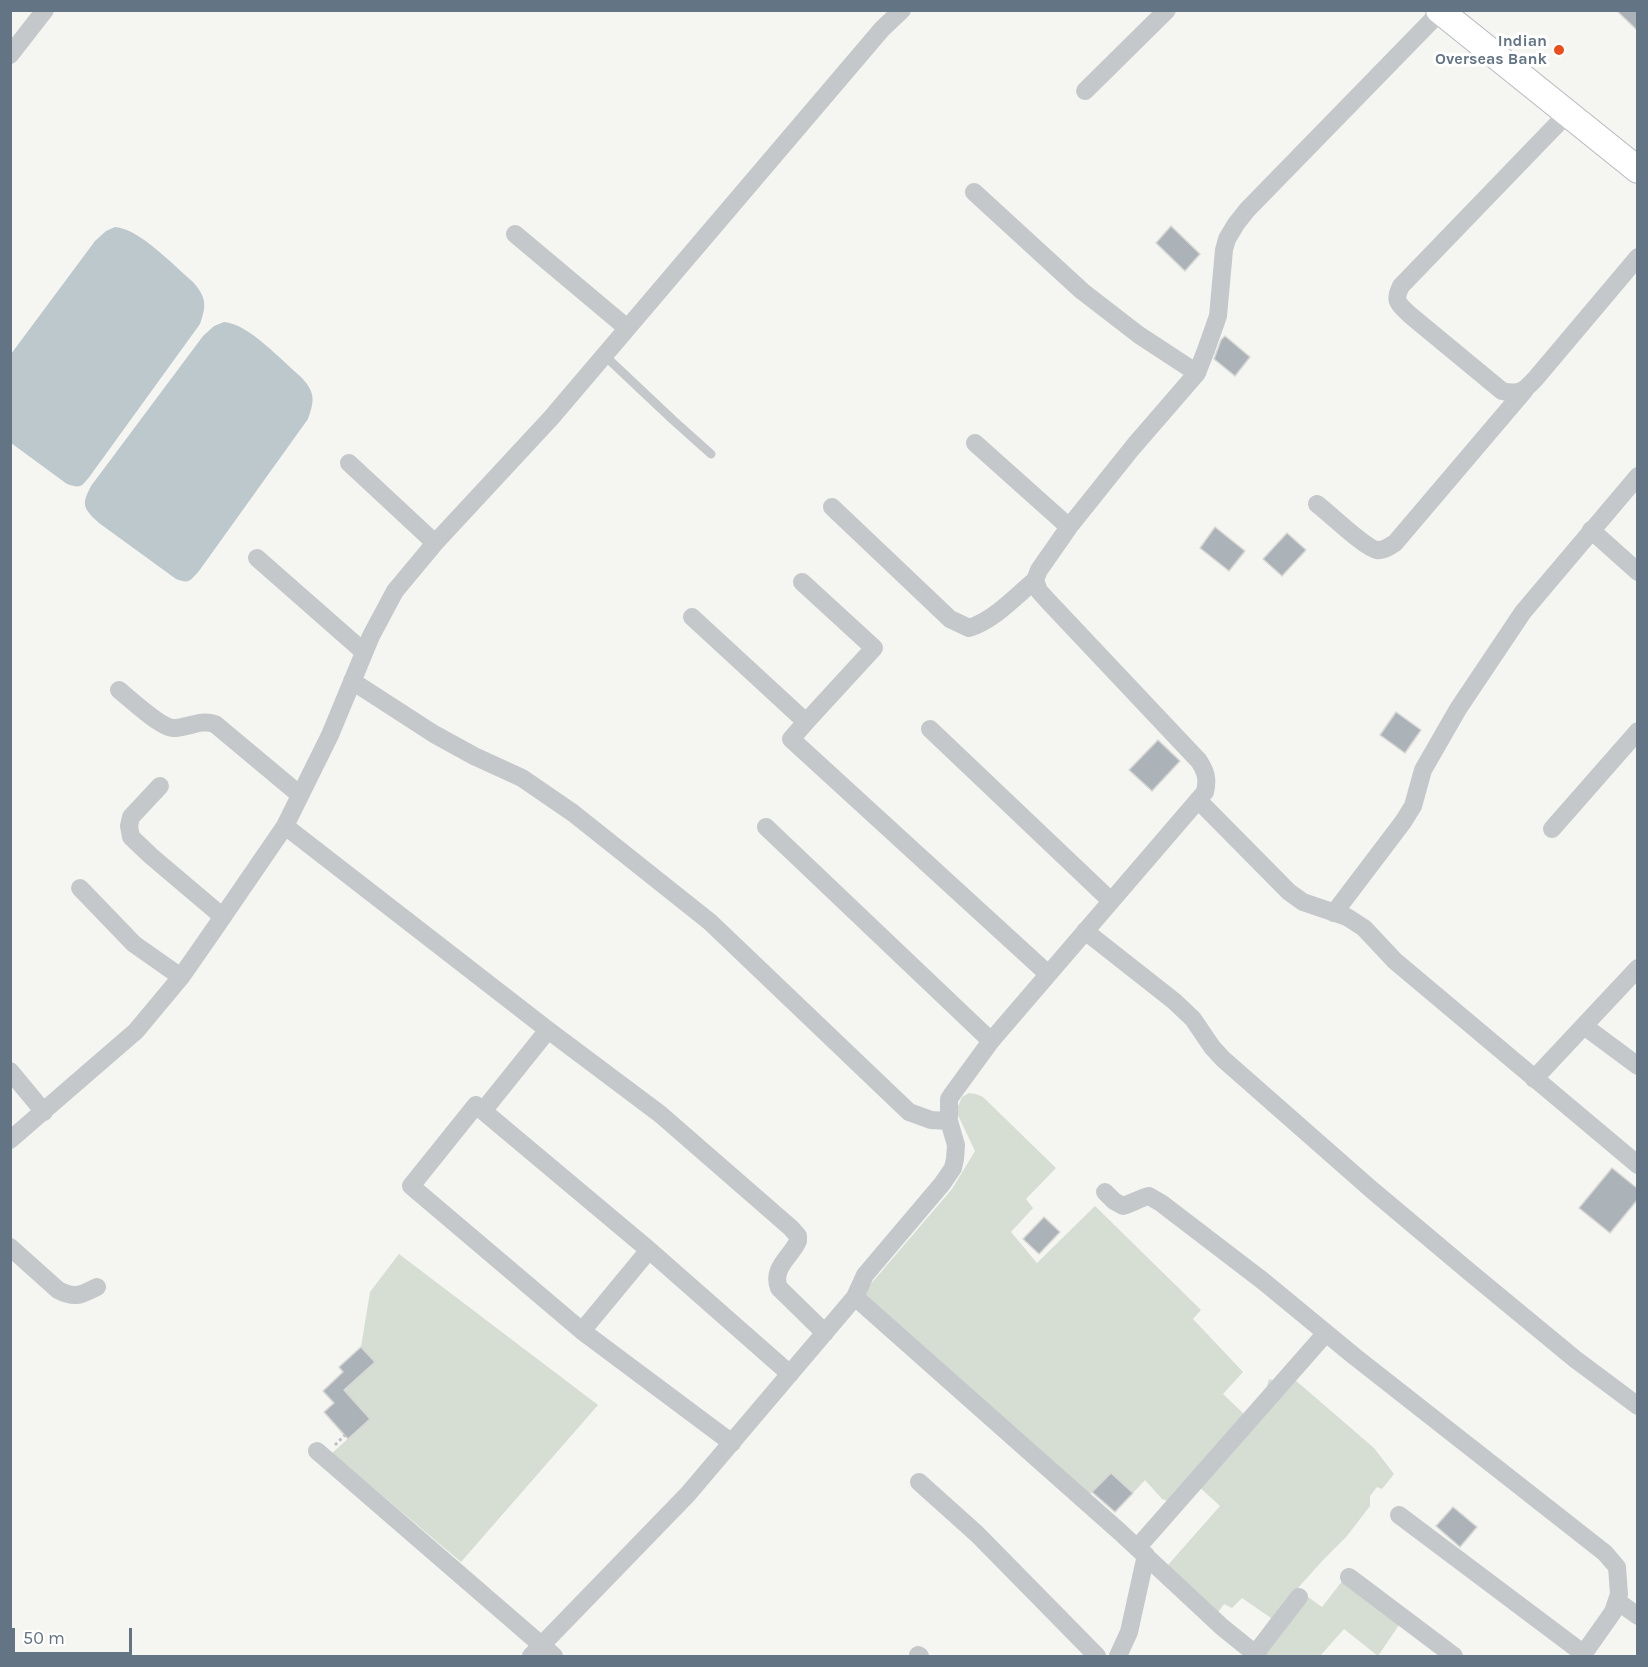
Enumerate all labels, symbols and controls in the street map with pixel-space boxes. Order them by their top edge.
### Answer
place label: Indian Overseas Bank [1435,31,1547,69]
marker: Indian Overseas Bank [1552,43,1566,57]
scale bar [15,1616,135,1654]
text: 50 m [23,1627,65,1649]

